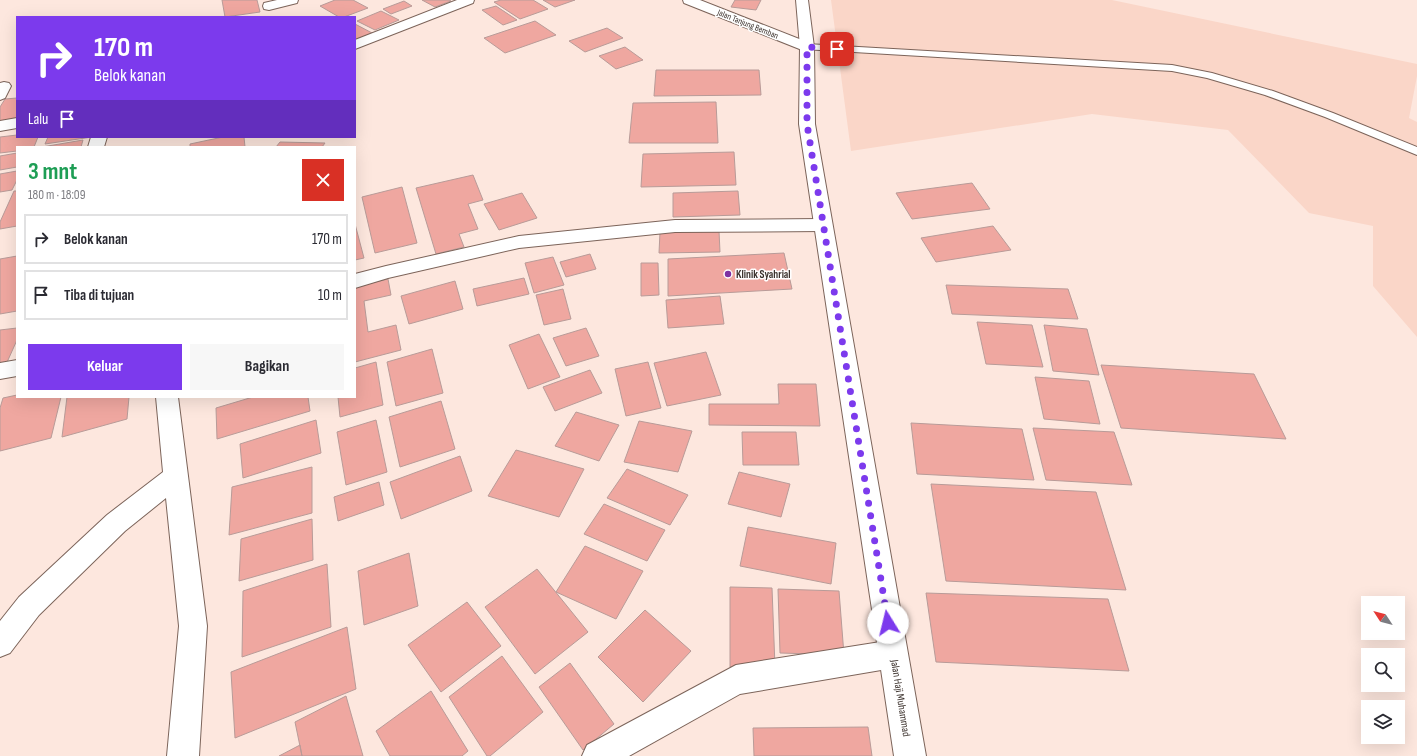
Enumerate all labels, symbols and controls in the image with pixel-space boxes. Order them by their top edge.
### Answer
street label: Jalan Tanjung Bemban [715,7,780,42]
text: 170 m [94,31,153,64]
icon: right [28,32,80,84]
pin [820,32,854,66]
icon: arrive [826,38,848,60]
text: Belok kanan [94,65,166,86]
icon: arrive [56,108,78,130]
text: Lalu [28,110,48,129]
text: 3 mnt [28,157,77,186]
button: close [302,159,344,201]
text: 180 m · 18:09 [28,187,85,203]
icon: right [30,228,52,250]
text: Belok kanan [64,230,128,249]
text: 170 m [312,230,342,249]
place label: Klinik Syahrial [736,268,791,281]
marker: Klinik Syahrial [723,269,733,279]
icon: arrive [30,284,52,306]
text: Tiba di tujuan [64,286,134,305]
text: 10 m [318,286,342,305]
button: Keluar [28,344,182,390]
button: Bagikan [190,344,344,390]
north arrow [1361,596,1405,640]
map controls [1361,596,1405,744]
position arrow [867,602,909,644]
button: search [1361,648,1405,692]
street label: Jalan Haji Muhammad [888,658,913,738]
button: layers [1361,700,1405,744]

